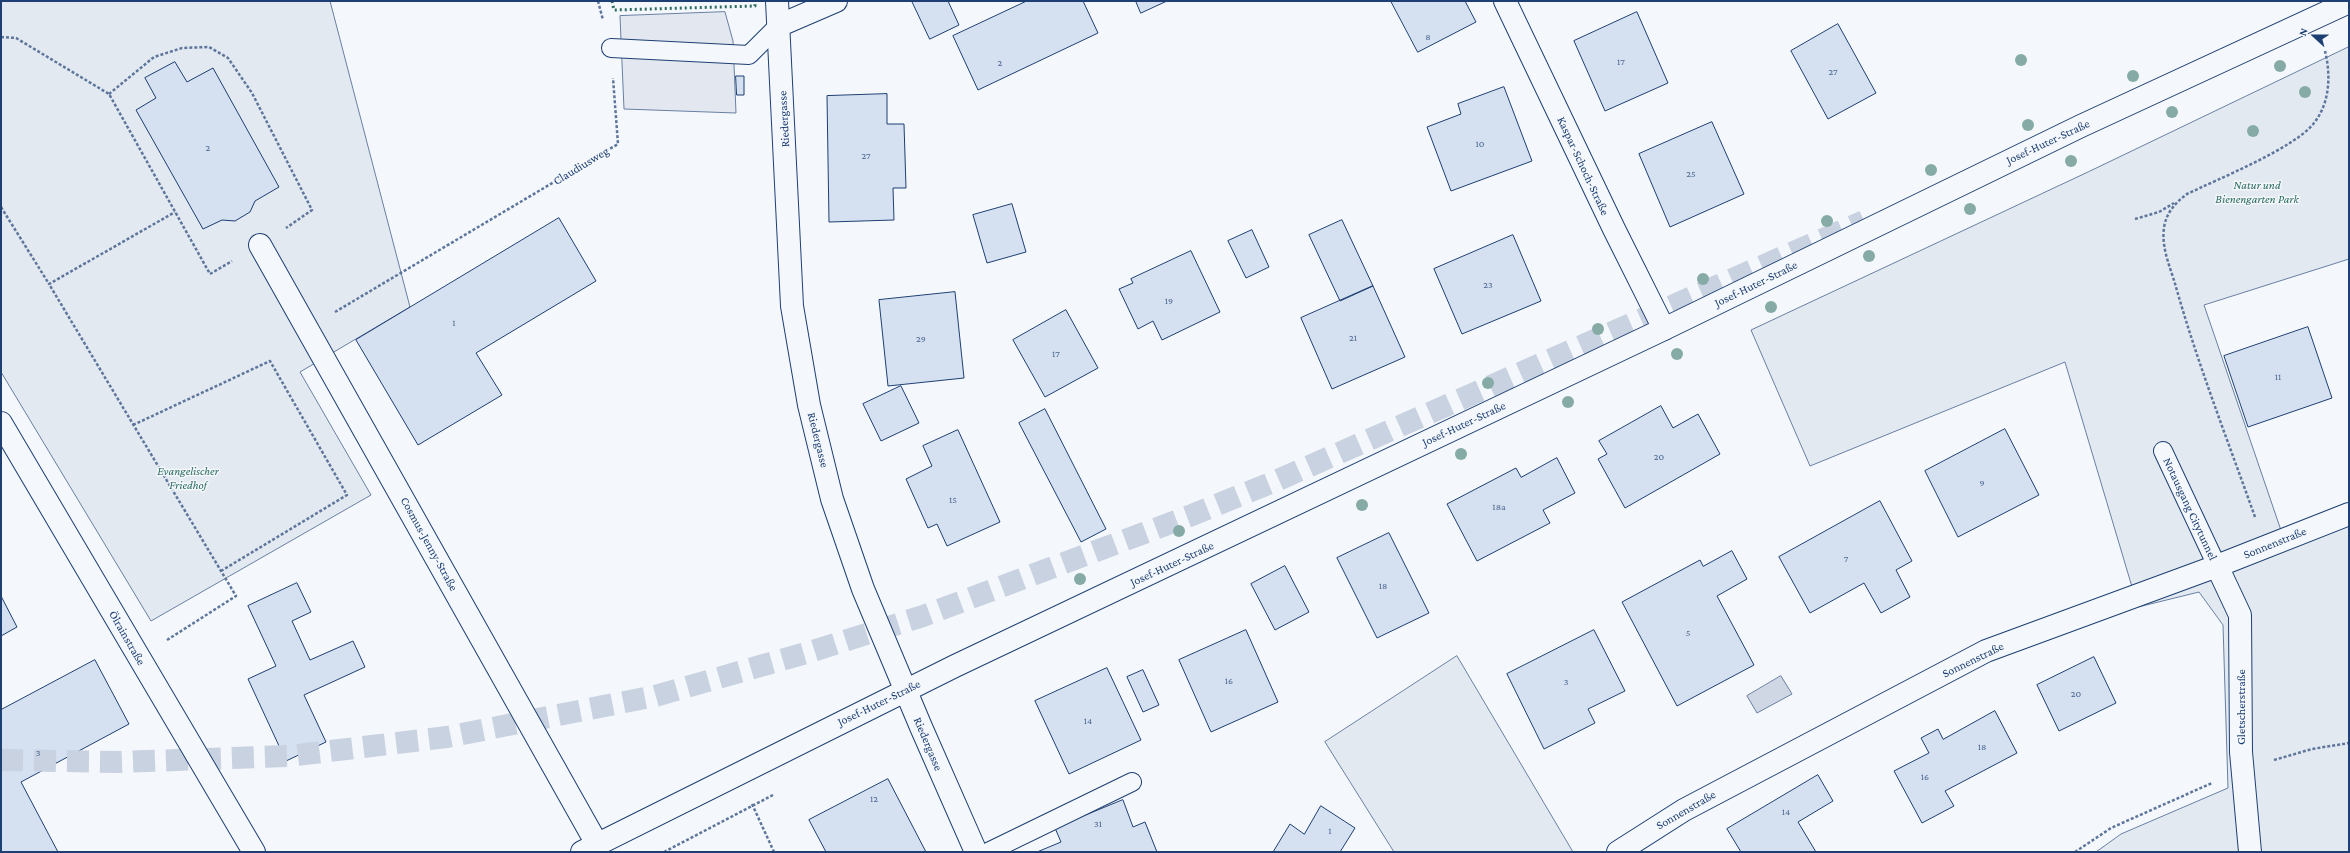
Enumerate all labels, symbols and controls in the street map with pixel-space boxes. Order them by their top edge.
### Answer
north arrow [2294,16,2334,56]
text: N [2296,26,2310,37]
house number: 8 [1425,31,1431,43]
house number: 17 [1617,56,1625,68]
house number: 2 [998,57,1002,69]
house number: 27 [1828,66,1838,78]
street label: Riedergasse [775,90,793,148]
street label: Kaspar-Schoch-Straße [1554,114,1612,218]
street label: Josef-Huter-Straße [2004,116,2092,168]
house number: 10 [1476,138,1484,150]
house number: 2 [206,142,210,154]
street label: Claudiusweg [551,144,611,188]
house number: 27 [861,150,871,162]
house number: 25 [1686,168,1696,180]
park label: Natur und Bienengarten Park [2215,178,2299,206]
street label: Josef-Huter-Straße [1712,258,1800,310]
house number: 23 [1483,279,1493,291]
house number: 19 [1165,295,1173,307]
house number: 1 [452,317,456,329]
house number: 21 [1349,332,1357,344]
house number: 29 [916,333,926,345]
house number: 17 [1052,348,1060,360]
house number: 11 [2275,371,2281,383]
street label: Josef-Huter-Straße [1420,398,1508,450]
street label: Riedergasse [804,411,832,469]
house number: 20 [1654,451,1664,463]
street label: Notausgang Citytunnel [2160,455,2220,563]
park label: Evangelischer Friedhof [157,464,219,492]
house number: 9 [1979,477,1985,489]
street label: Cosmus-Jenny-Straße [397,494,461,594]
house number: 15 [949,494,957,506]
house number: 18a [1492,501,1506,513]
street label: Sonnenstraße [2242,524,2308,562]
street label: Josef-Huter-Straße [1128,538,1216,590]
house number: 7 [1844,553,1848,565]
house number: 18 [1379,580,1387,592]
street label: Ölrainstraße [106,608,148,668]
house number: 5 [1686,627,1690,639]
street label: Sonnenstraße [1940,639,2006,681]
street label: Gletscherstraße [2234,669,2248,745]
house number: 16 [1225,675,1233,687]
house number: 3 [1564,676,1568,688]
street label: Josef-Huter-Straße [835,677,923,729]
house number: 20 [2071,688,2081,700]
street label: Riedergasse [910,715,946,773]
house number: 14 [1084,715,1092,727]
house number: 18 [1978,741,1986,753]
house number: 3 [36,747,40,759]
house number: 16 [1921,771,1929,783]
street label: Sonnenstraße [1654,787,1718,833]
house number: 12 [870,793,878,805]
house number: 14 [1782,806,1790,818]
house number: 31 [1094,818,1102,830]
house number: 1 [1328,825,1332,837]

